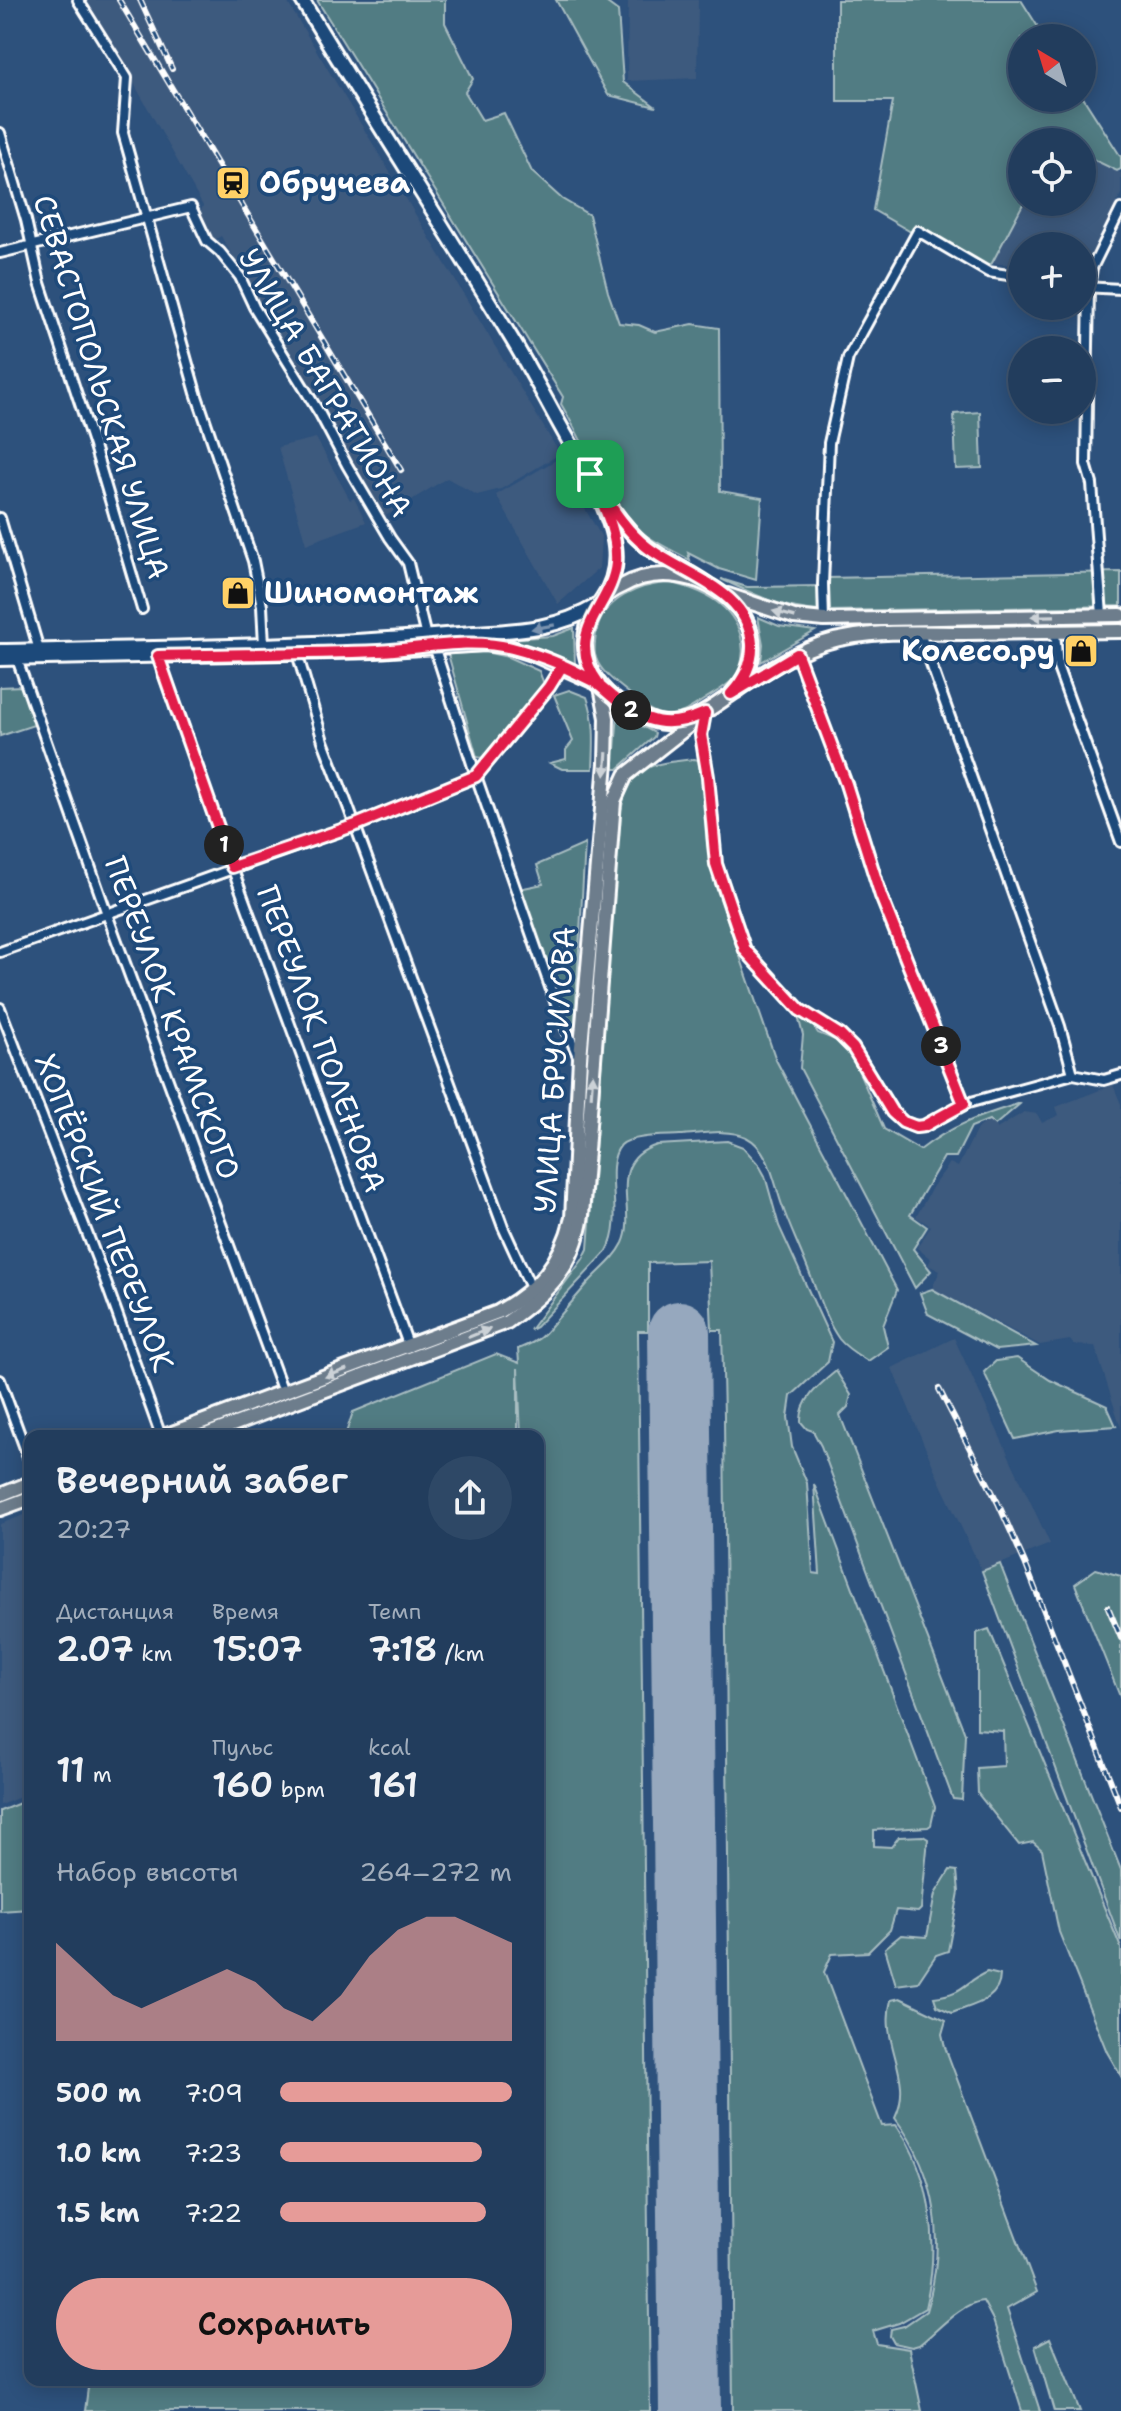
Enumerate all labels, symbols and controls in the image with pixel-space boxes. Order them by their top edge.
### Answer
north arrow [1008,24,1096,112]
map controls [1008,24,1096,424]
button: locate [1008,128,1096,216]
place label: Обручева [259,162,411,203]
station icon: Обручева [214,164,252,202]
street label: СЕВАСТОПОЛЬСКАЯ УЛИЦА [23,190,180,584]
button: + [1008,232,1096,320]
street label: УЛИЦА БАГРАТИОНА [229,241,422,525]
button: − [1008,336,1096,424]
pin [556,440,624,508]
icon: arrive [568,452,612,496]
place label: Шиномонтаж [264,572,479,613]
shop icon: Шиномонтаж [219,574,257,612]
one-way arrow [771,607,796,619]
one-way arrow [1030,610,1055,622]
one-way arrow [530,621,555,633]
place label: Колесо.ру [901,630,1055,671]
shop icon: Колесо.ру [1062,632,1100,670]
pin: 2 [611,690,651,730]
text: 2 [623,695,639,724]
one-way arrow [599,752,612,777]
pin: 1 [204,825,244,865]
text: 1 [219,830,229,859]
street label: ПЕРЕУЛОК КРАМСКОГО [95,851,250,1185]
street label: ПЕРЕУЛОК ПОЛЕНОВА [247,880,396,1198]
street label: УЛИЦА БРУСИЛОВА [524,925,585,1215]
pin: 3 [921,1026,961,1066]
text: 3 [933,1031,949,1060]
street label: ХОПЁРСКИЙ ПЕРЕУЛОК [25,1048,184,1378]
one-way arrow [586,1072,599,1097]
one-way arrow [467,1327,491,1340]
one-way arrow [324,1368,348,1380]
text: Вечерний забег [56,1456,348,1505]
button: share [428,1456,512,1540]
text: 20:27 [56,1511,131,1546]
text: Дистанция [56,1597,174,1626]
text: Время [212,1597,279,1626]
text: Темп [368,1597,421,1626]
text: 2.07 [56,1626,134,1672]
text: 15:07 [212,1626,303,1672]
text: 7:18 [368,1626,438,1672]
text: km [134,1639,172,1668]
text: /km [438,1639,484,1668]
text: Пульс [212,1733,274,1762]
text: kcal [368,1733,411,1762]
text: 11 [56,1747,85,1793]
text: m [85,1760,112,1789]
text: 160 [212,1762,273,1808]
text: 161 [368,1762,418,1808]
text: bpm [273,1775,325,1804]
text: Набор высоты [56,1854,238,1889]
text: 264–272 m [359,1854,512,1889]
text: 500 m [56,2075,141,2110]
text: 7:09 [184,2075,243,2110]
text: 1.0 km [56,2135,141,2170]
text: 7:23 [184,2135,242,2170]
text: 1.5 km [56,2195,140,2230]
text: 7:22 [184,2195,242,2230]
button: Сохранить [56,2278,512,2370]

